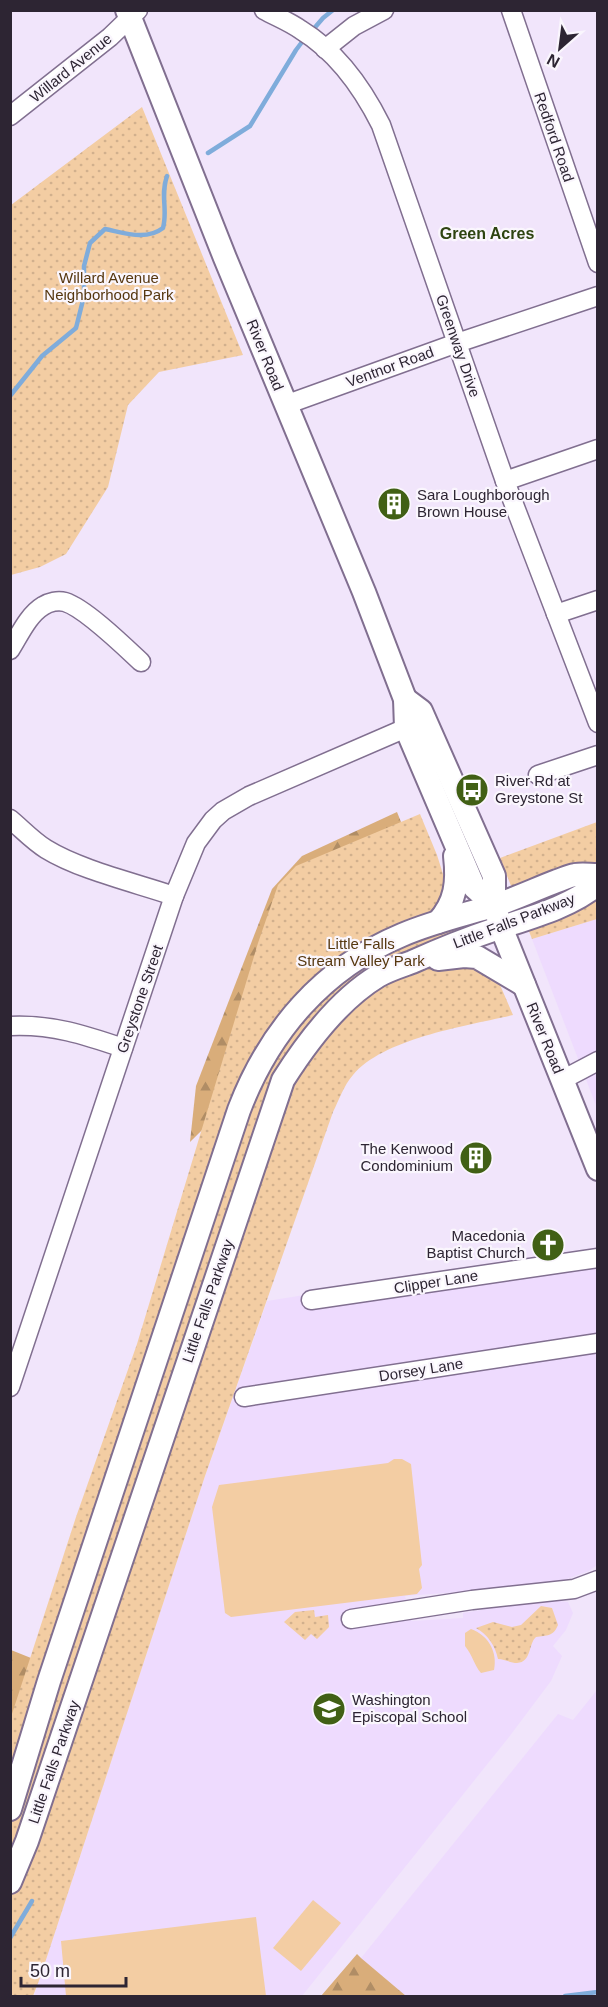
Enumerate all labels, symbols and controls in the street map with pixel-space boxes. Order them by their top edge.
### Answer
north arrow [530,18,590,78]
street label: Willard Avenue [27,30,115,106]
text: N [544,51,562,71]
street label: Redford Road [531,90,578,184]
district label: Green Acres [440,225,534,242]
park label: Willard Avenue Neighborhood Park [44,269,174,303]
street label: Greenway Drive [433,292,484,399]
street label: River Road [244,317,287,393]
street label: Ventnor Road [344,343,436,390]
building icon: Sara Loughborough Brown House [376,486,412,522]
place label: Sara Loughborough Brown House [417,486,550,520]
bus stop icon: River Rd at Greystone St [454,772,490,808]
place label: River Rd at Greystone St [495,772,583,806]
street label: Little Falls Parkway [450,889,578,952]
park label: Little Falls Stream Valley Park [297,935,425,969]
street label: Greystone Street [113,942,166,1055]
street label: River Road [524,1000,567,1076]
place label: The Kenwood Condominium [360,1140,453,1174]
building icon: The Kenwood Condominium [458,1140,494,1176]
place label: Macedonia Baptist Church [427,1227,526,1261]
church icon: Macedonia Baptist Church [530,1227,566,1263]
street label: Little Falls Parkway [178,1237,237,1365]
street label: Clipper Lane [393,1266,479,1297]
street label: Dorsey Lane [378,1354,464,1385]
school or university icon: Washington Episcopal School [311,1691,347,1727]
place label: Washington Episcopal School [352,1691,467,1725]
street label: Little Falls Parkway [24,1698,83,1826]
scale bar [21,1950,126,1988]
text: 50 m [30,1961,70,1981]

